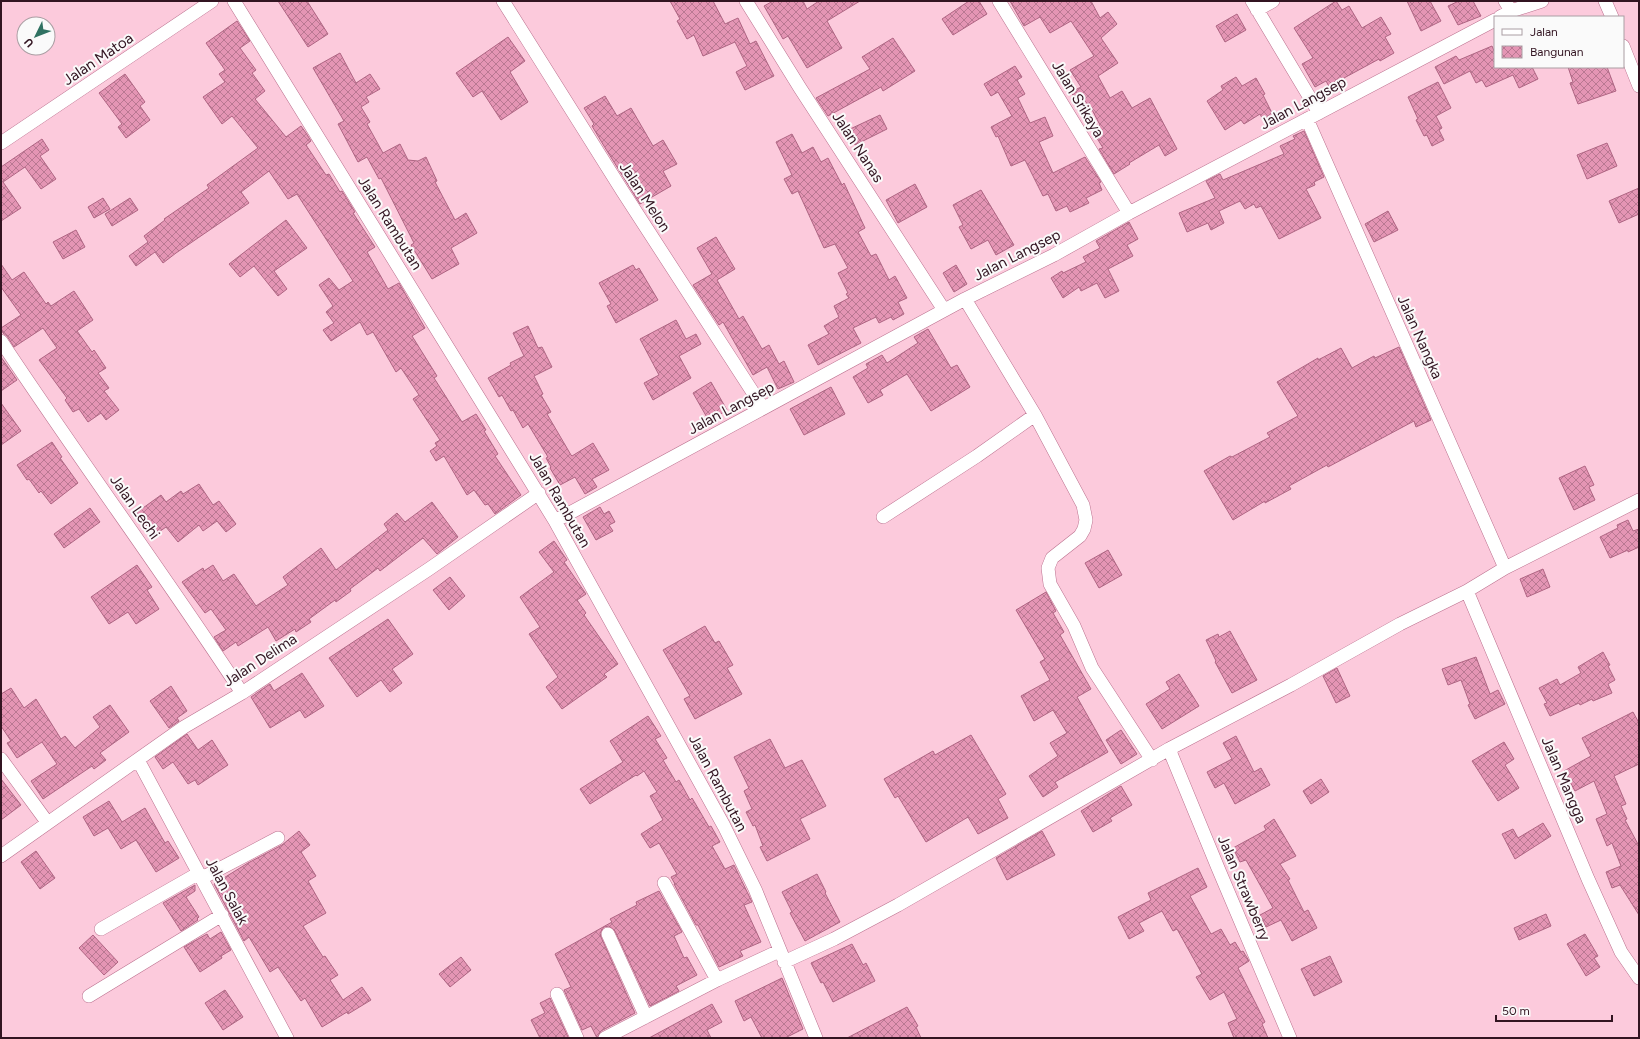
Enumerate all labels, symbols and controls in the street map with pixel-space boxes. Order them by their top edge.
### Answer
north arrow [16,16,56,56]
legend [1494,16,1624,68]
text: Jalan [1530,25,1558,39]
street label: Jalan Matoa [60,29,136,89]
text: U [21,35,36,50]
text: Bangunan [1530,45,1584,59]
street label: Jalan Srikaya [1048,57,1108,141]
street label: Jalan Langsep [1257,73,1349,133]
street label: Jalan Nanas [828,108,888,186]
street label: Jalan Melon [616,159,674,235]
street label: Jalan Rambutan [354,173,426,273]
street label: Jalan Langsep [971,225,1064,285]
street label: Jalan Nangka [1394,292,1446,382]
street label: Jalan Langsep [685,378,777,438]
street label: Jalan Rambutan [525,449,595,551]
street label: Jalan Lechi [106,471,164,543]
street label: Jalan Delima [220,630,300,690]
street label: Jalan Rambutan [685,732,751,834]
street label: Jalan Mangga [1538,734,1590,826]
street label: Jalan Strawberry [1214,833,1274,943]
street label: Jalan Salak [202,854,253,928]
scale bar [1496,997,1612,1023]
text: 50 m [1502,1004,1530,1018]

